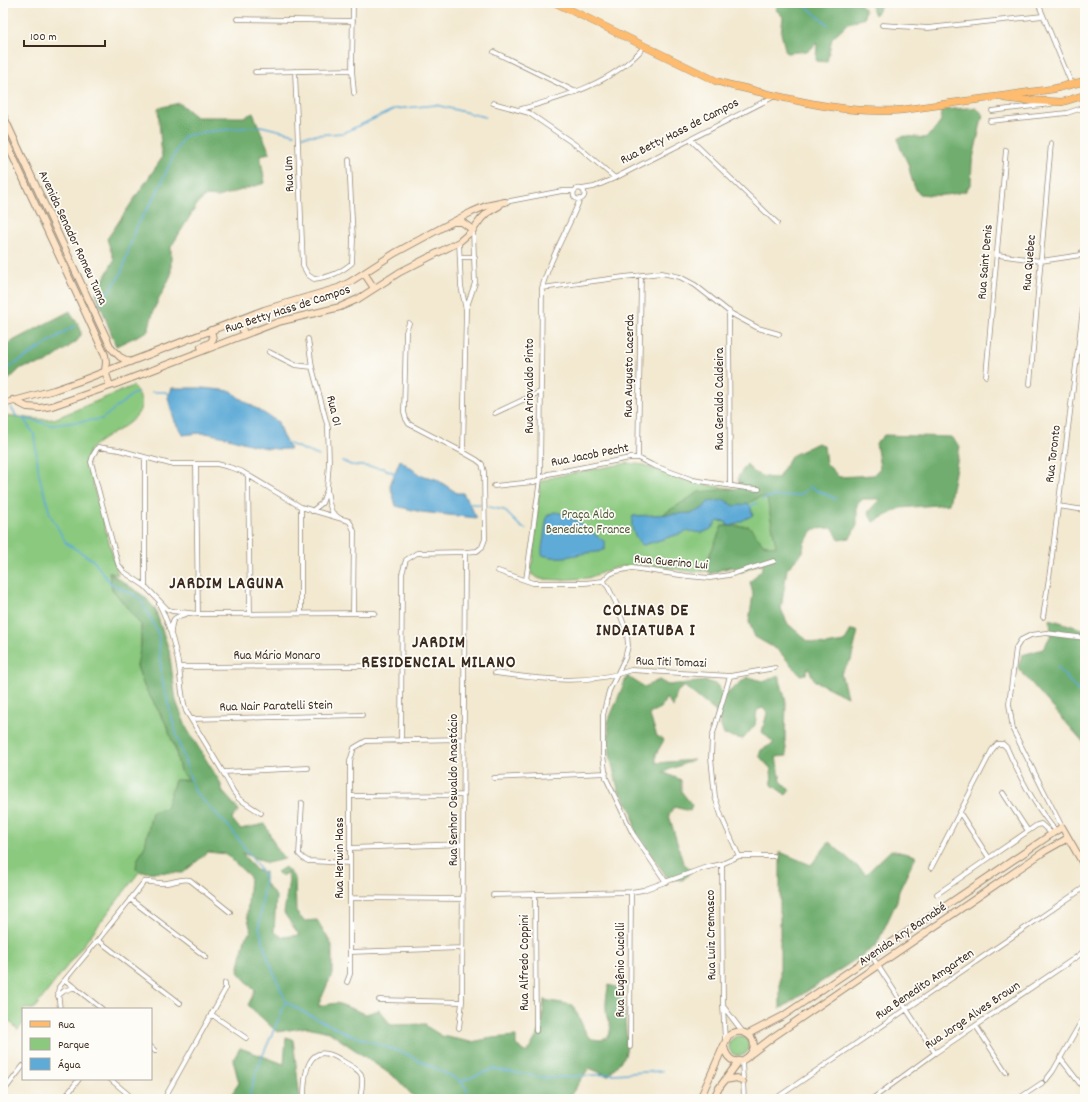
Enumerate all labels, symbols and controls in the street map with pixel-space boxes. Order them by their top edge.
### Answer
scale bar [24,22,105,48]
text: 100 m [30,29,57,46]
street label: Rua Betty Hass de Campos [617,94,743,170]
street label: Rua Um [280,156,300,192]
street label: Avenida Senador Romeu Tuma [32,168,112,309]
street label: Rua Saint Denis [973,224,999,300]
street label: Rua Quebec [1018,234,1042,292]
street label: Rua Betty Hass de Campos [223,281,353,339]
street label: Rua Augusto Lacerda [620,313,640,418]
street label: Rua Ariovaldo Pinto [521,338,540,434]
street label: Rua Geraldo Caldeira [711,347,730,450]
street label: Rua 01 [320,394,346,428]
street label: Rua Toronto [1041,424,1067,484]
street label: Rua Jacob Pecht [549,439,631,473]
park label: Praça Aldo Benedicto France [546,506,631,540]
street label: Rua Guerino Lui [633,550,709,576]
district label: JARDIM LAGUNA [169,573,285,597]
district label: COLINAS DE INDAIATUBA I [596,600,696,644]
district label: JARDIM RESIDENCIAL MILANO [361,632,517,676]
street label: Rua Mário Monaro [233,647,321,666]
street label: Rua Titi Tomazi [635,652,707,674]
street label: Rua Nair Paratelli Stein [219,697,333,717]
street label: Rua Senhor Oswaldo Anastácio [445,713,464,866]
street label: Rua Herwin Hass [331,817,350,899]
street label: Rua Luiz Cremasco [702,889,722,981]
street label: Avenida Ary Barnabé [855,898,951,972]
street label: Rua Alfredo Coppini [516,914,535,1011]
street label: Rua Eugênio Cuciolli [612,922,631,1017]
street label: Rua Benedito Amgarten [872,945,978,1025]
street label: Rua Jorge Alves Brown [921,977,1025,1055]
legend [22,1008,152,1080]
text: Rua [58,1017,75,1034]
text: Parque [58,1037,89,1054]
text: Água [58,1057,81,1074]

